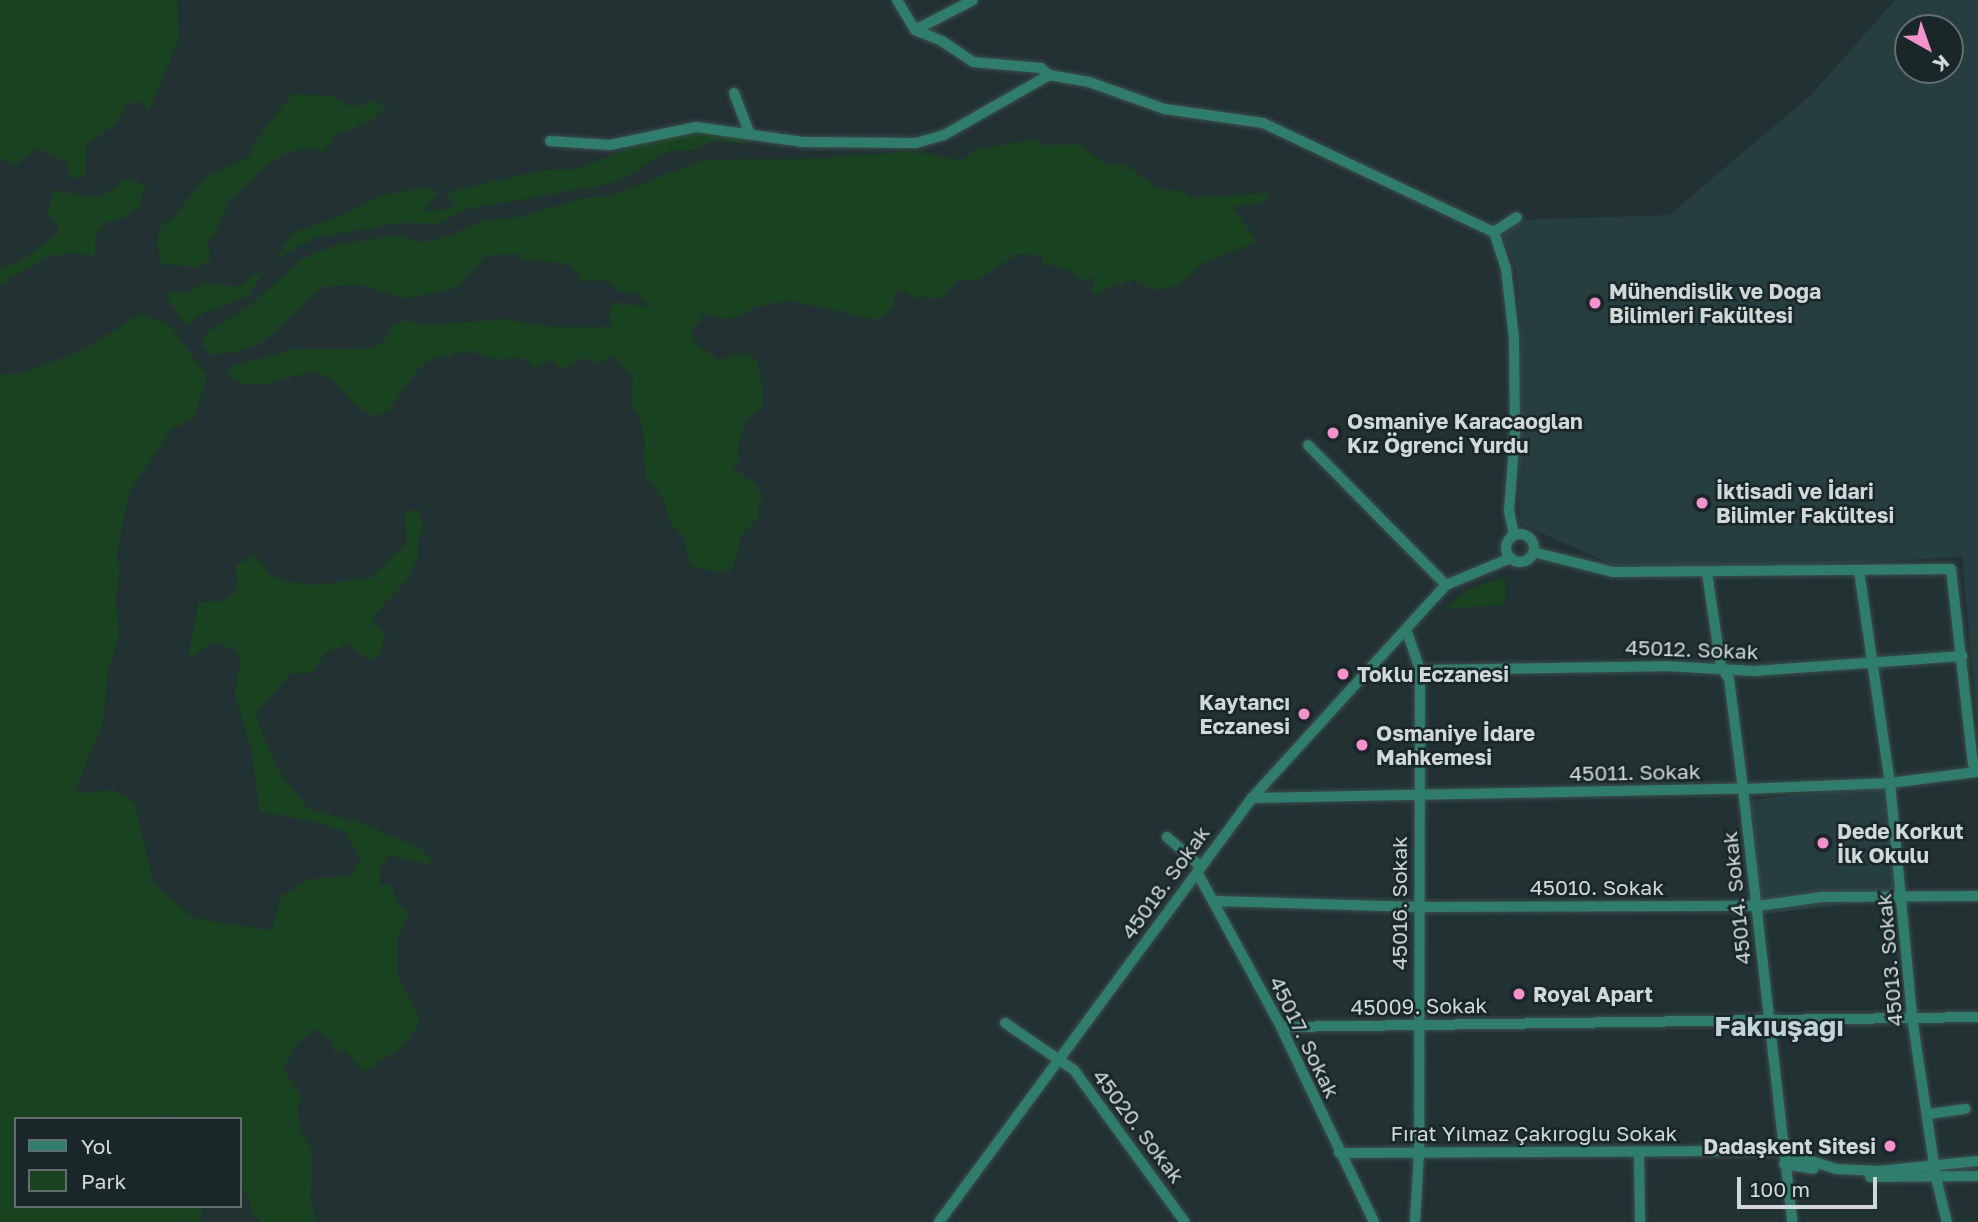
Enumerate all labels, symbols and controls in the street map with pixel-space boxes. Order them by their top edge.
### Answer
north arrow [1894,14,1964,84]
text: K [1929,51,1954,77]
place label: Mühendislik ve Doğa Bilimleri Fakültesi [1609,278,1821,328]
marker: Mühendislik ve Doğa Bilimleri Fakültesi [1587,295,1603,311]
place label: Osmaniye Karacaoğlan Kız Öğrenci Yurdu [1347,408,1583,458]
marker: Osmaniye Karacaoğlan Kız Öğrenci Yurdu [1325,425,1341,441]
place label: İktisadi ve İdari Bilimler Fakültesi [1716,478,1894,528]
marker: İktisadi ve İdari Bilimler Fakültesi [1694,495,1710,511]
street label: 45012. Sokak [1625,634,1759,664]
place label: Toklu Eczanesi [1357,661,1509,687]
marker: Toklu Eczanesi [1335,666,1351,682]
place label: Kaytancı Eczanesi [1199,689,1290,739]
marker: Kaytancı Eczanesi [1296,706,1312,722]
place label: Osmaniye İdare Mahkemesi [1376,720,1535,770]
marker: Osmaniye İdare Mahkemesi [1354,737,1370,753]
street label: 45011. Sokak [1569,758,1701,786]
place label: Dede Korkut İlk Okulu [1837,818,1964,868]
street label: 45018. Sokak [1115,820,1215,944]
street label: 45014. Sokak [1716,830,1756,966]
marker: Dede Korkut İlk Okulu [1815,835,1831,851]
street label: 45016. Sokak [1386,836,1412,970]
street label: 45010. Sokak [1530,874,1664,900]
street label: 45013. Sokak [1871,892,1907,1028]
street label: 45017. Sokak [1265,972,1345,1102]
place label: Royal Apart [1533,981,1653,1007]
marker: Royal Apart [1511,986,1527,1002]
street label: 45009. Sokak [1350,992,1488,1020]
district label: Fakıuşağı [1714,1009,1844,1043]
street label: 45020. Sokak [1088,1064,1190,1188]
legend [14,1117,242,1208]
street label: Fırat Yılmaz Çakıroğlu Sokak [1391,1120,1677,1146]
text: Yol [81,1133,112,1159]
place label: Dadaşkent Sitesi [1703,1133,1876,1159]
marker: Dadaşkent Sitesi [1882,1138,1898,1154]
scale bar [1740,1162,1880,1206]
text: Park [81,1168,126,1194]
text: 100 m [1750,1176,1810,1202]

